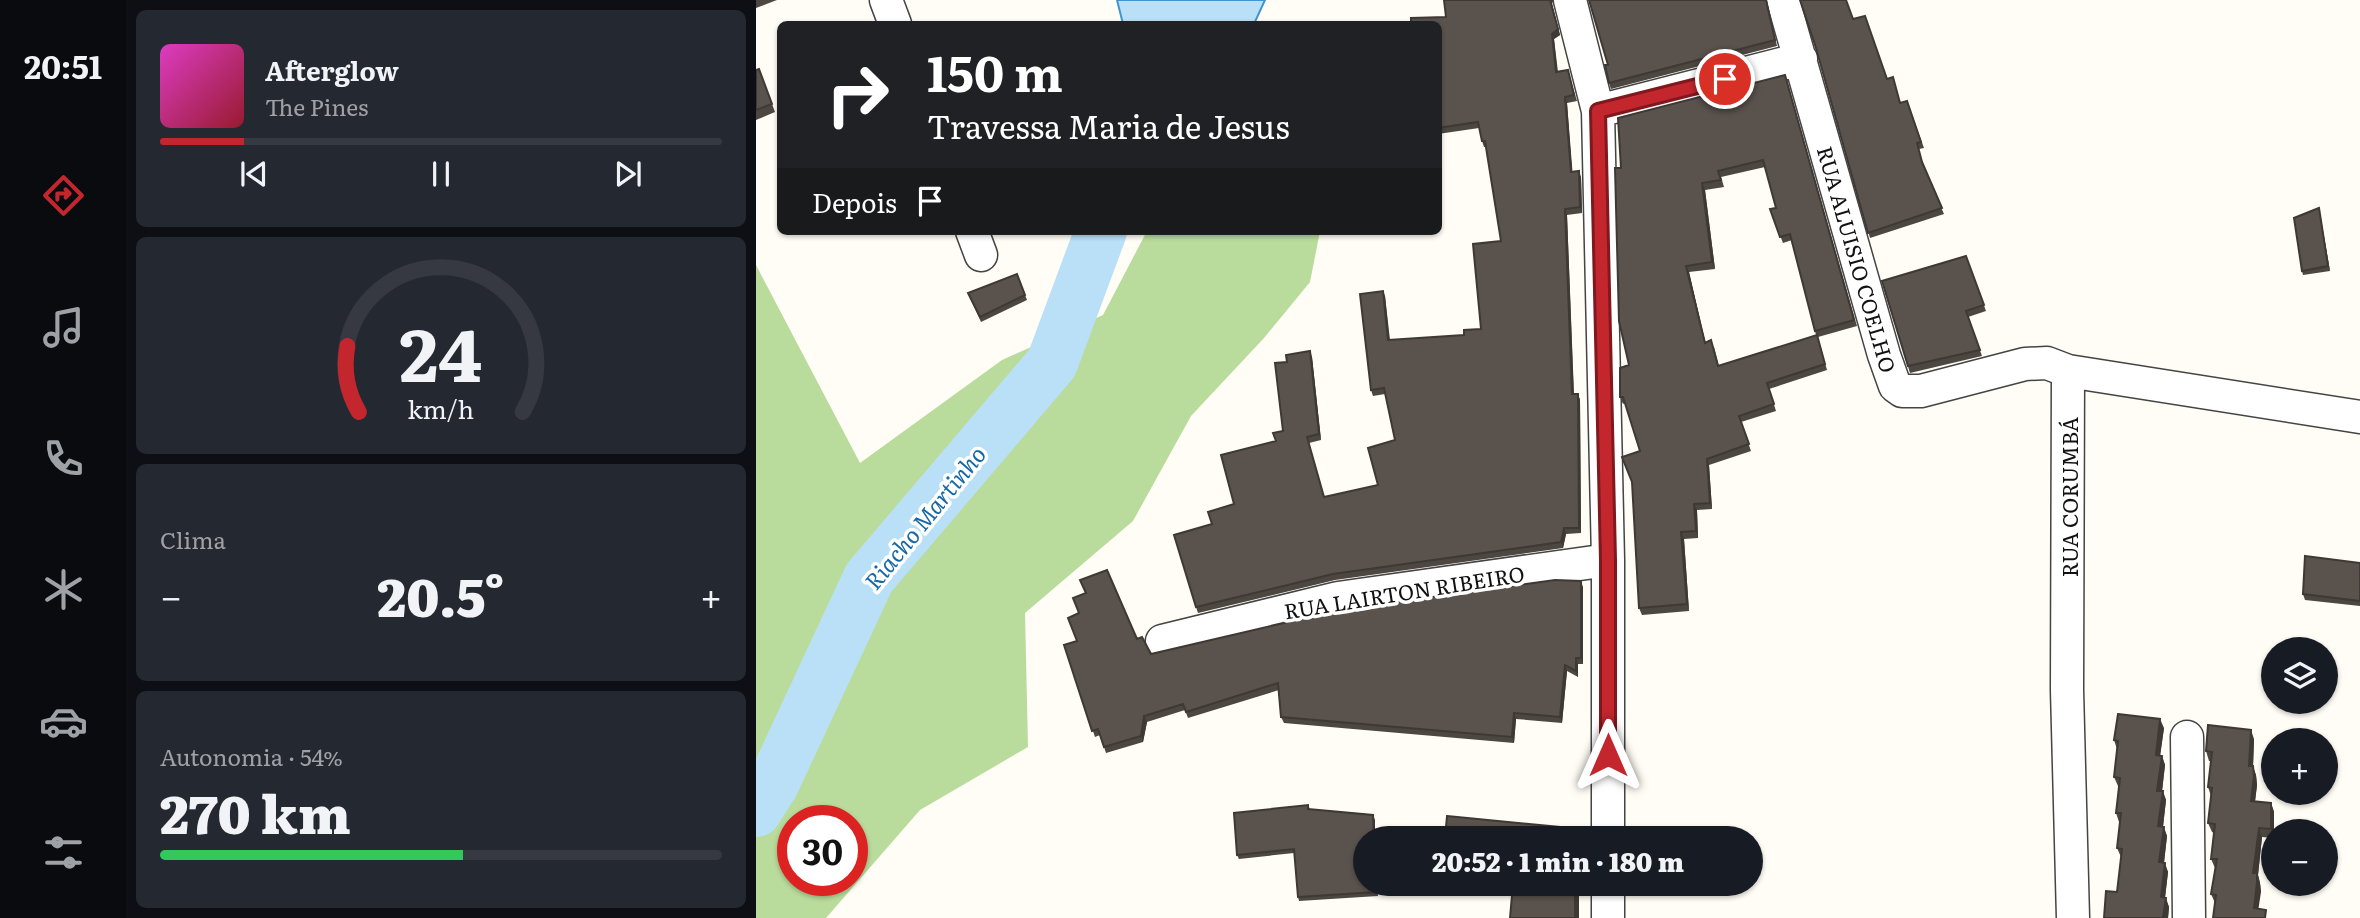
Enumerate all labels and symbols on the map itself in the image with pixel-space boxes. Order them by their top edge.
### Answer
pin [1695,49,1755,109]
street label: RUA ALUISIO COELHO [1811,142,1905,376]
street label: RUA CORUMBÁ [2053,416,2084,577]
water label: Riacho Martinho [855,438,993,596]
street label: RUA LAIRTON RIBEIRO [1282,557,1526,625]
position arrow [1571,718,1645,792]
speed limit sign: 30 [777,805,868,896]

